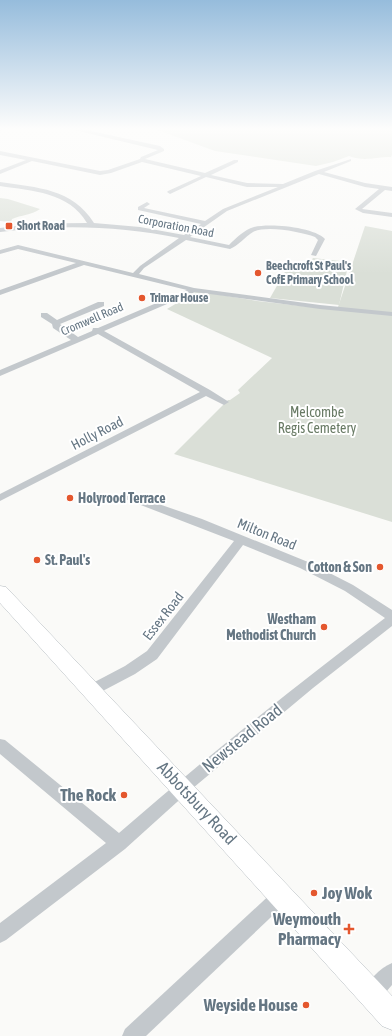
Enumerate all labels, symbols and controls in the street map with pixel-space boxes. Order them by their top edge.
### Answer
street label: Corporation Road [137,212,215,240]
place label: Short Road [17,219,65,233]
marker: Short Road [4,221,14,231]
place label: Beechcroft St Paul's CofE Primary School [266,259,354,287]
marker: Beechcroft St Paul's CofE Primary School [253,268,263,278]
place label: Trimar House [150,291,209,305]
marker: Trimar House [137,293,147,303]
street label: Cromwell Road [59,300,125,338]
park label: Melcombe Regis Cemetery [278,404,357,436]
street label: Holly Road [68,413,126,453]
place label: Holyrood Terrace [78,490,166,506]
marker: Holyrood Terrace [65,493,75,503]
street label: Milton Road [235,515,299,553]
place label: St. Paul's [45,552,90,568]
marker: St. Paul's [32,555,42,565]
place label: Cotton & Son [307,559,372,575]
marker: Cotton & Son [375,562,385,572]
street label: Essex Road [139,589,187,643]
place label: Westham Methodist Church [226,611,316,643]
marker: Westham Methodist Church [319,622,329,632]
street label: Newstead Road [198,700,286,776]
street label: Abbotsbury Road [153,757,241,849]
place label: The Rock [60,785,117,805]
marker: The Rock [119,790,129,800]
place label: Joy Wok [321,883,372,903]
marker: Joy Wok [309,888,319,898]
place label: Weymouth Pharmacy [272,909,341,949]
marker: Weymouth Pharmacy [344,924,354,934]
place label: Weyside House [203,995,298,1015]
marker: Weyside House [301,1000,311,1010]

